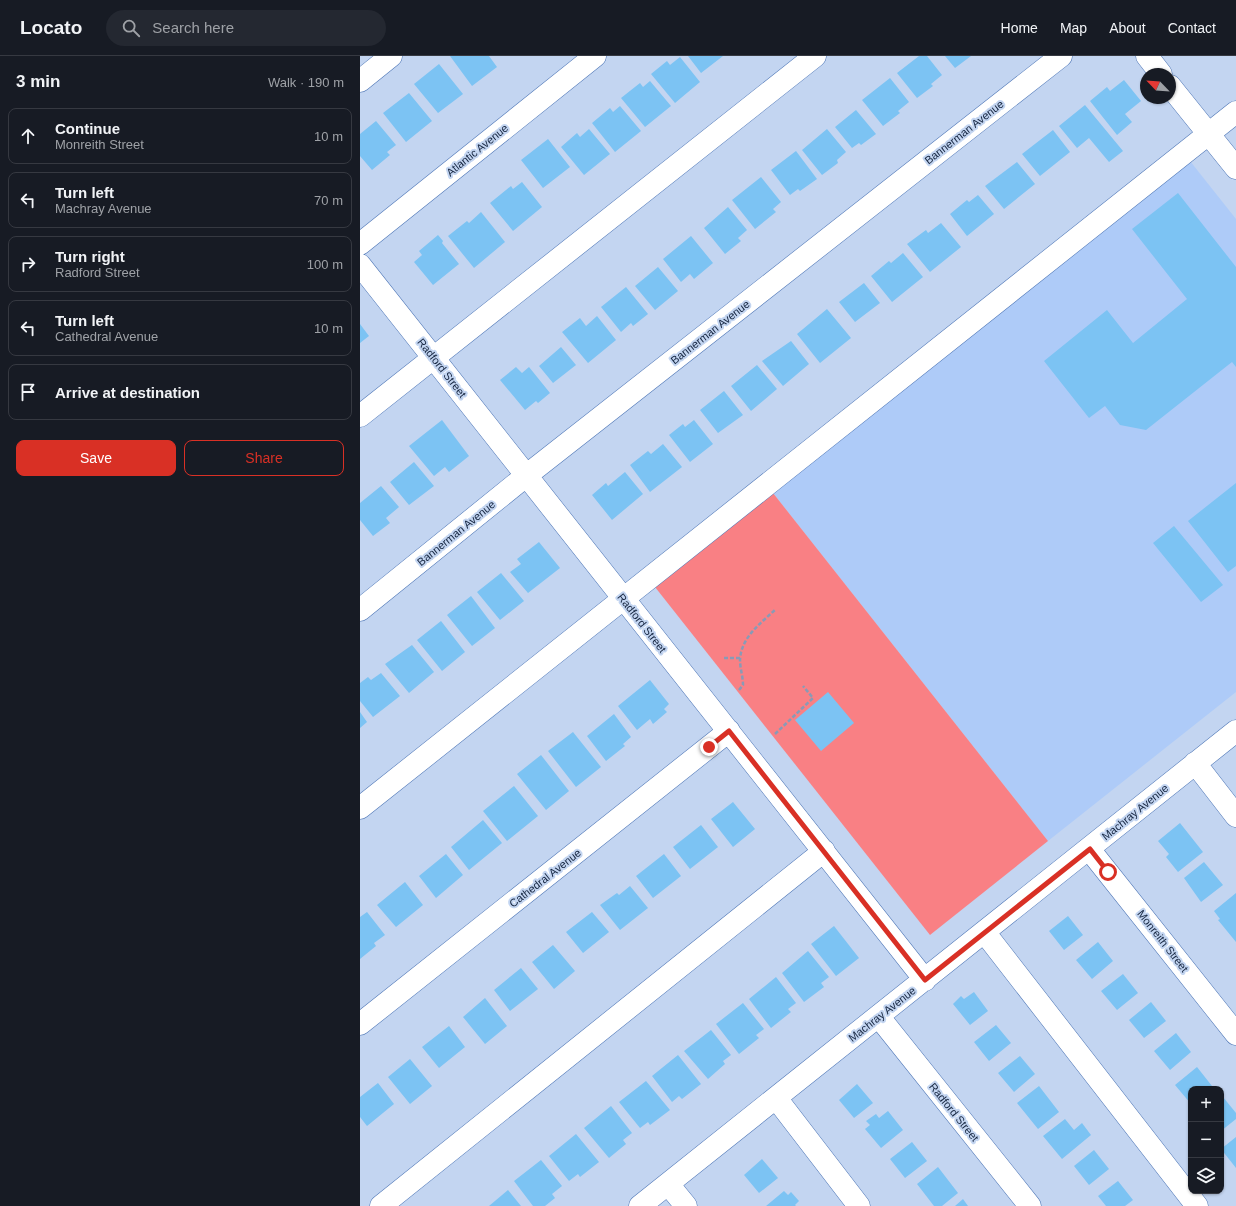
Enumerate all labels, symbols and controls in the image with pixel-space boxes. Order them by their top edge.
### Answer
search box [106,10,386,46]
text: Locato [20,17,82,38]
icon: search [120,17,142,39]
text: Search here [152,19,234,36]
text: Home [1001,20,1038,36]
text: Map [1060,20,1087,36]
text: About [1109,20,1146,36]
text: Contact [1168,20,1216,36]
north arrow [1140,68,1176,104]
text: 3 min [16,72,60,91]
text: Walk · 190 m [268,75,344,90]
street label: Bannerman Avenue [922,98,1006,166]
text: Continue [55,120,120,137]
street label: Atlantic Avenue [444,122,510,178]
icon: ahead [17,125,39,147]
text: 10 m [314,129,343,144]
text: Monreith Street [55,137,144,152]
text: Turn left [55,184,114,201]
icon: left [17,189,39,211]
text: 70 m [314,193,343,208]
text: Machray Avenue [55,201,152,216]
text: Turn right [55,248,125,265]
icon: right [17,253,39,275]
text: 100 m [307,257,343,272]
text: Radford Street [55,265,140,280]
street label: Bannerman Avenue [668,298,752,366]
text: Turn left [55,312,114,329]
icon: left [17,317,39,339]
text: 10 m [314,321,343,336]
text: Cathedral Avenue [55,329,158,344]
street label: Radford Street [415,336,469,400]
icon: arrive [17,381,39,403]
text: Arrive at destination [55,384,200,401]
button: Save [16,440,176,476]
button: Share [184,440,344,476]
street label: Bannerman Avenue [415,498,497,568]
street label: Radford Street [615,591,669,655]
route end [700,738,718,756]
street label: Machray Avenue [1099,782,1171,842]
street label: Cathedral Avenue [507,846,583,910]
route start [1099,863,1117,881]
street label: Monreith Street [1135,908,1191,974]
street label: Machray Avenue [846,984,918,1044]
street label: Radford Street [927,1080,981,1144]
map controls [1188,1086,1224,1194]
button: + [1188,1086,1224,1122]
button: − [1188,1122,1224,1158]
button: layers [1188,1158,1224,1194]

